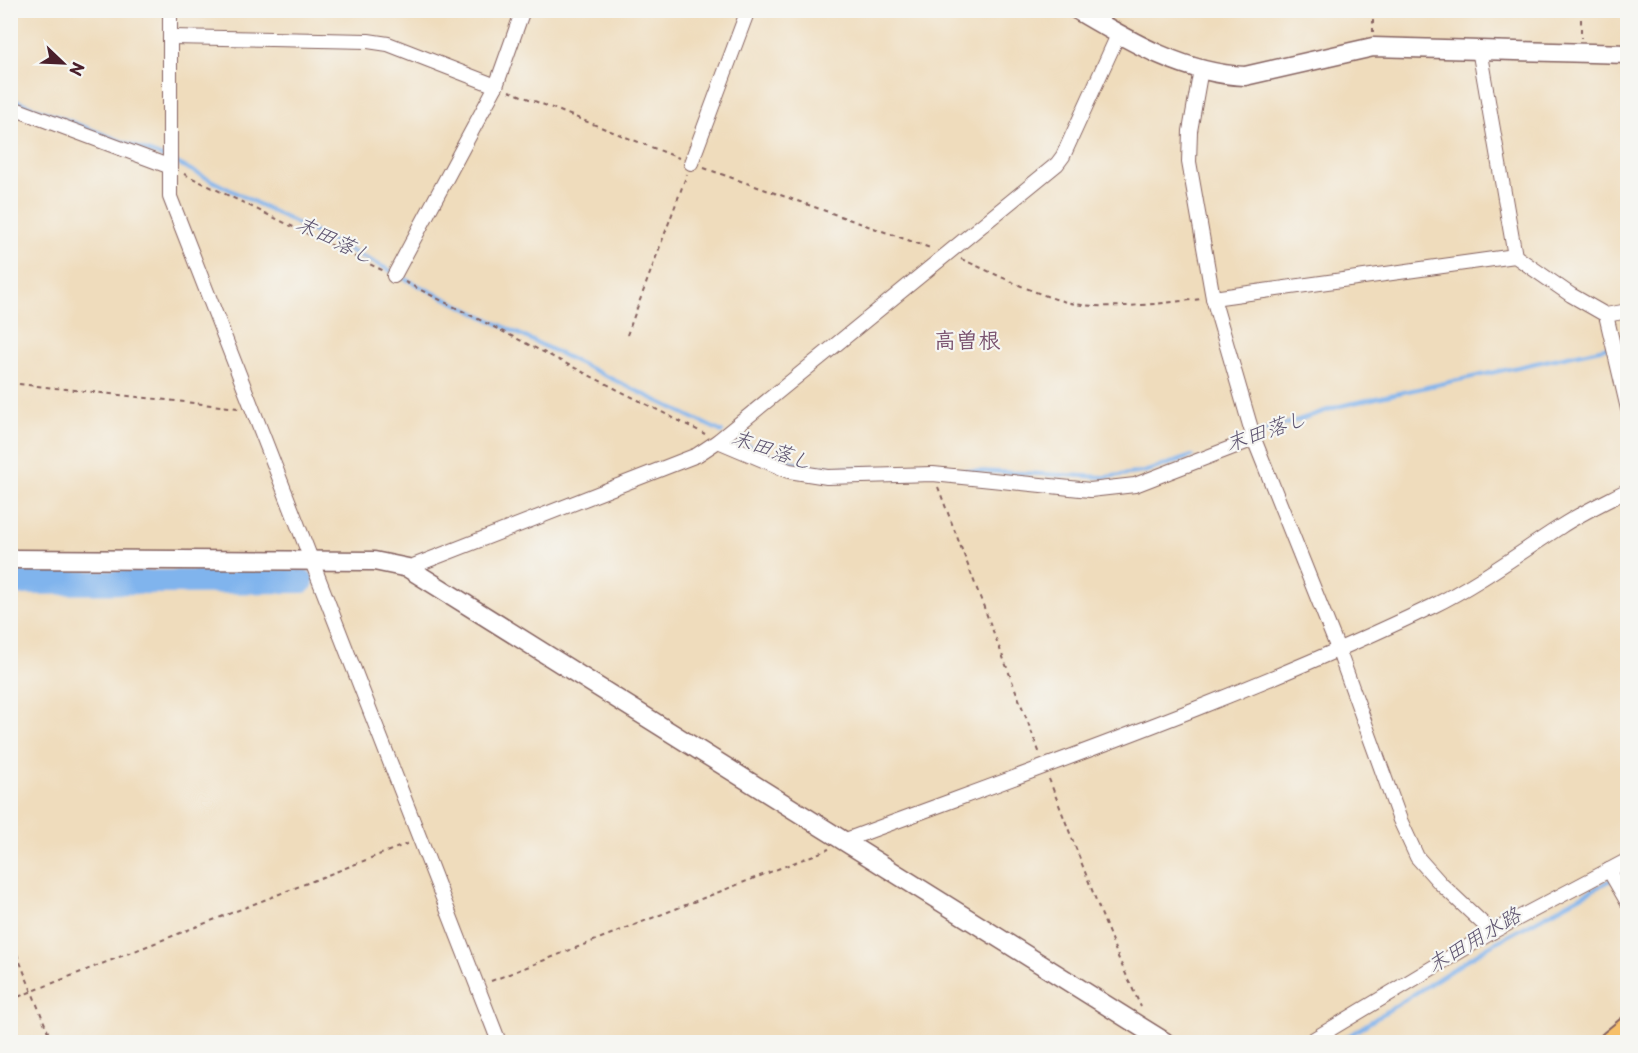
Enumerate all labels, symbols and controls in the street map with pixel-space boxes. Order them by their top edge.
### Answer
north arrow [33,33,93,93]
text: N [64,59,91,80]
water label: 末田落し [291,205,381,271]
district label: 高曽根 [934,322,1001,355]
water label: 末田落し [1220,400,1310,458]
water label: 末田落し [728,419,818,477]
water label: 末田用水路 [1420,897,1527,979]

